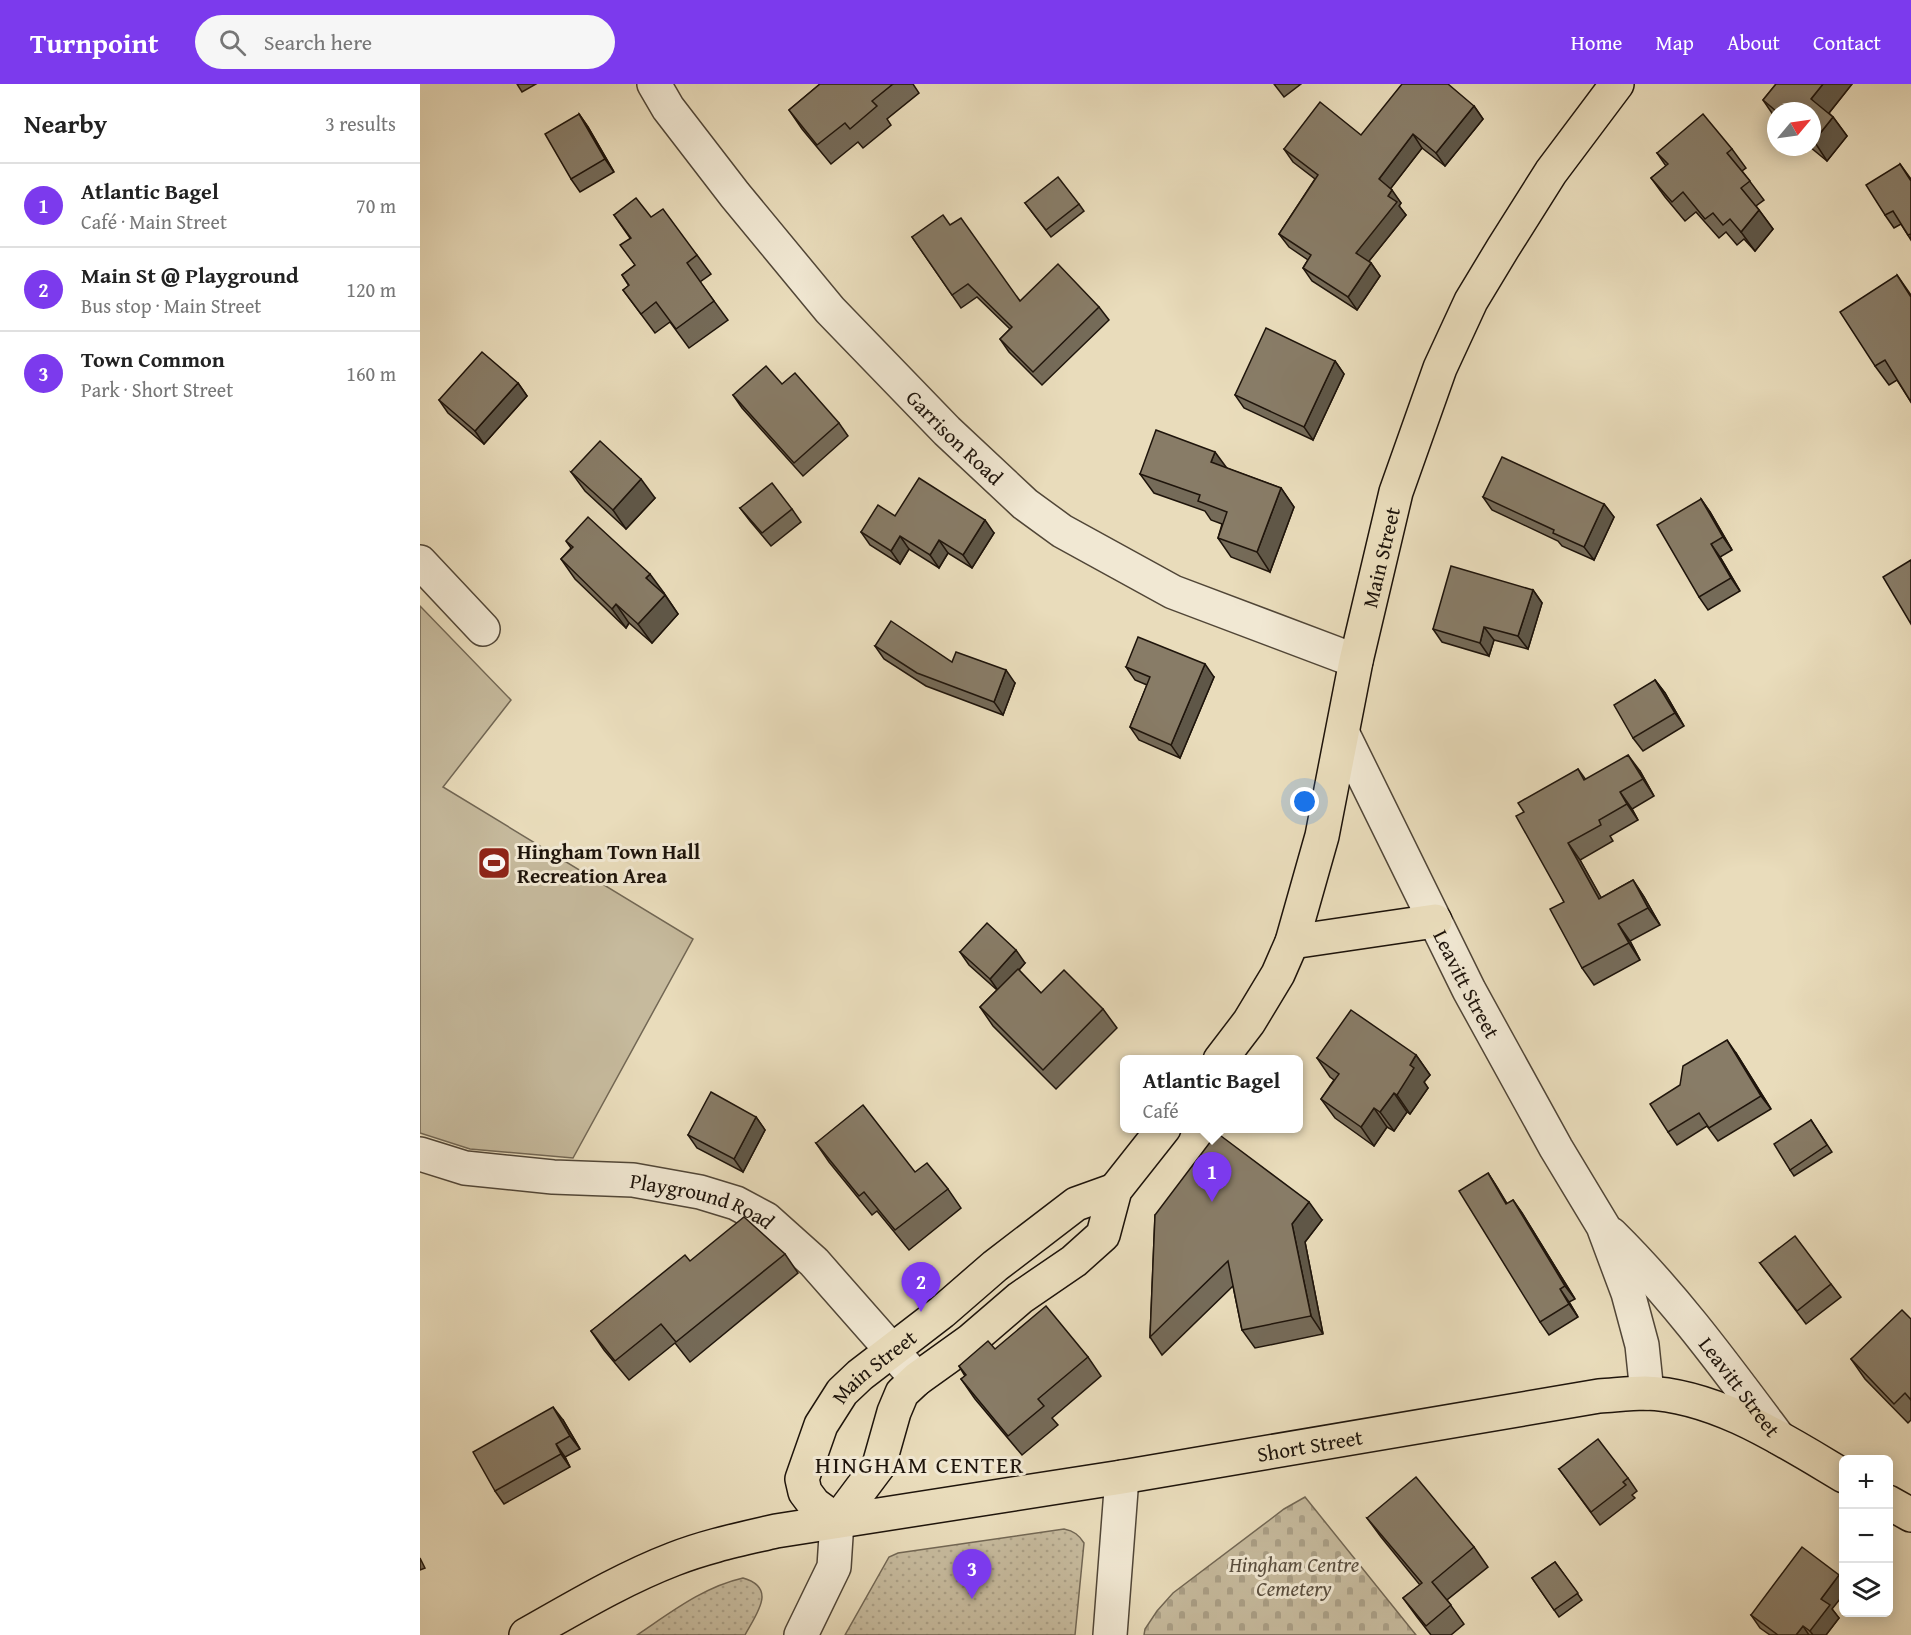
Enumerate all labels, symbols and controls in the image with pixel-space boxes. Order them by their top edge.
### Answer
search box [195,15,615,69]
text: Turnpoint [30,22,159,63]
icon: search [216,26,249,59]
text: Search here [264,26,372,58]
text: Home [1571,27,1622,58]
text: Map [1655,27,1694,58]
text: About [1727,27,1780,58]
text: Contact [1813,27,1881,58]
north arrow [1767,102,1821,156]
text: Nearby [24,104,107,143]
text: 3 results [325,109,396,138]
text: Atlantic Bagel [81,175,219,207]
text: 1 [38,191,49,220]
text: 70 m [356,191,396,220]
text: Café · Main Street [81,207,227,236]
text: Main St @ Playground [81,259,299,291]
text: 2 [38,275,49,304]
text: 120 m [346,275,396,304]
text: Bus stop · Main Street [81,291,261,320]
text: Town Common [81,343,225,375]
text: 3 [38,359,49,388]
text: 160 m [346,359,396,388]
text: Park · Short Street [81,375,233,404]
street label: Garrison Road [899,382,1011,492]
street label: Main Street [1354,503,1408,611]
your location [1290,787,1319,816]
place label: Hingham Town Hall Recreation Area [517,836,701,891]
sports icon: Hingham Town Hall Recreation Area [476,845,512,881]
street label: Leavitt Street [1426,924,1508,1044]
popup [1120,1055,1303,1133]
text: Atlantic Bagel [1143,1064,1280,1096]
text: Café [1143,1096,1179,1125]
pin: 1 [1192,1152,1232,1202]
street label: Playground Road [628,1164,783,1236]
pin: 2 [902,1262,940,1312]
street label: Main Street [823,1321,923,1409]
street label: Leavitt Street [1692,1330,1788,1444]
street label: Short Street [1255,1421,1365,1469]
district label: HINGHAM CENTER [815,1447,1025,1482]
map controls [1839,1455,1893,1617]
button: + [1839,1455,1893,1509]
button: − [1839,1509,1893,1563]
park label: Hingham Centre Cemetery [1228,1549,1359,1604]
pin: 3 [952,1550,992,1599]
button: layers [1839,1563,1893,1617]

